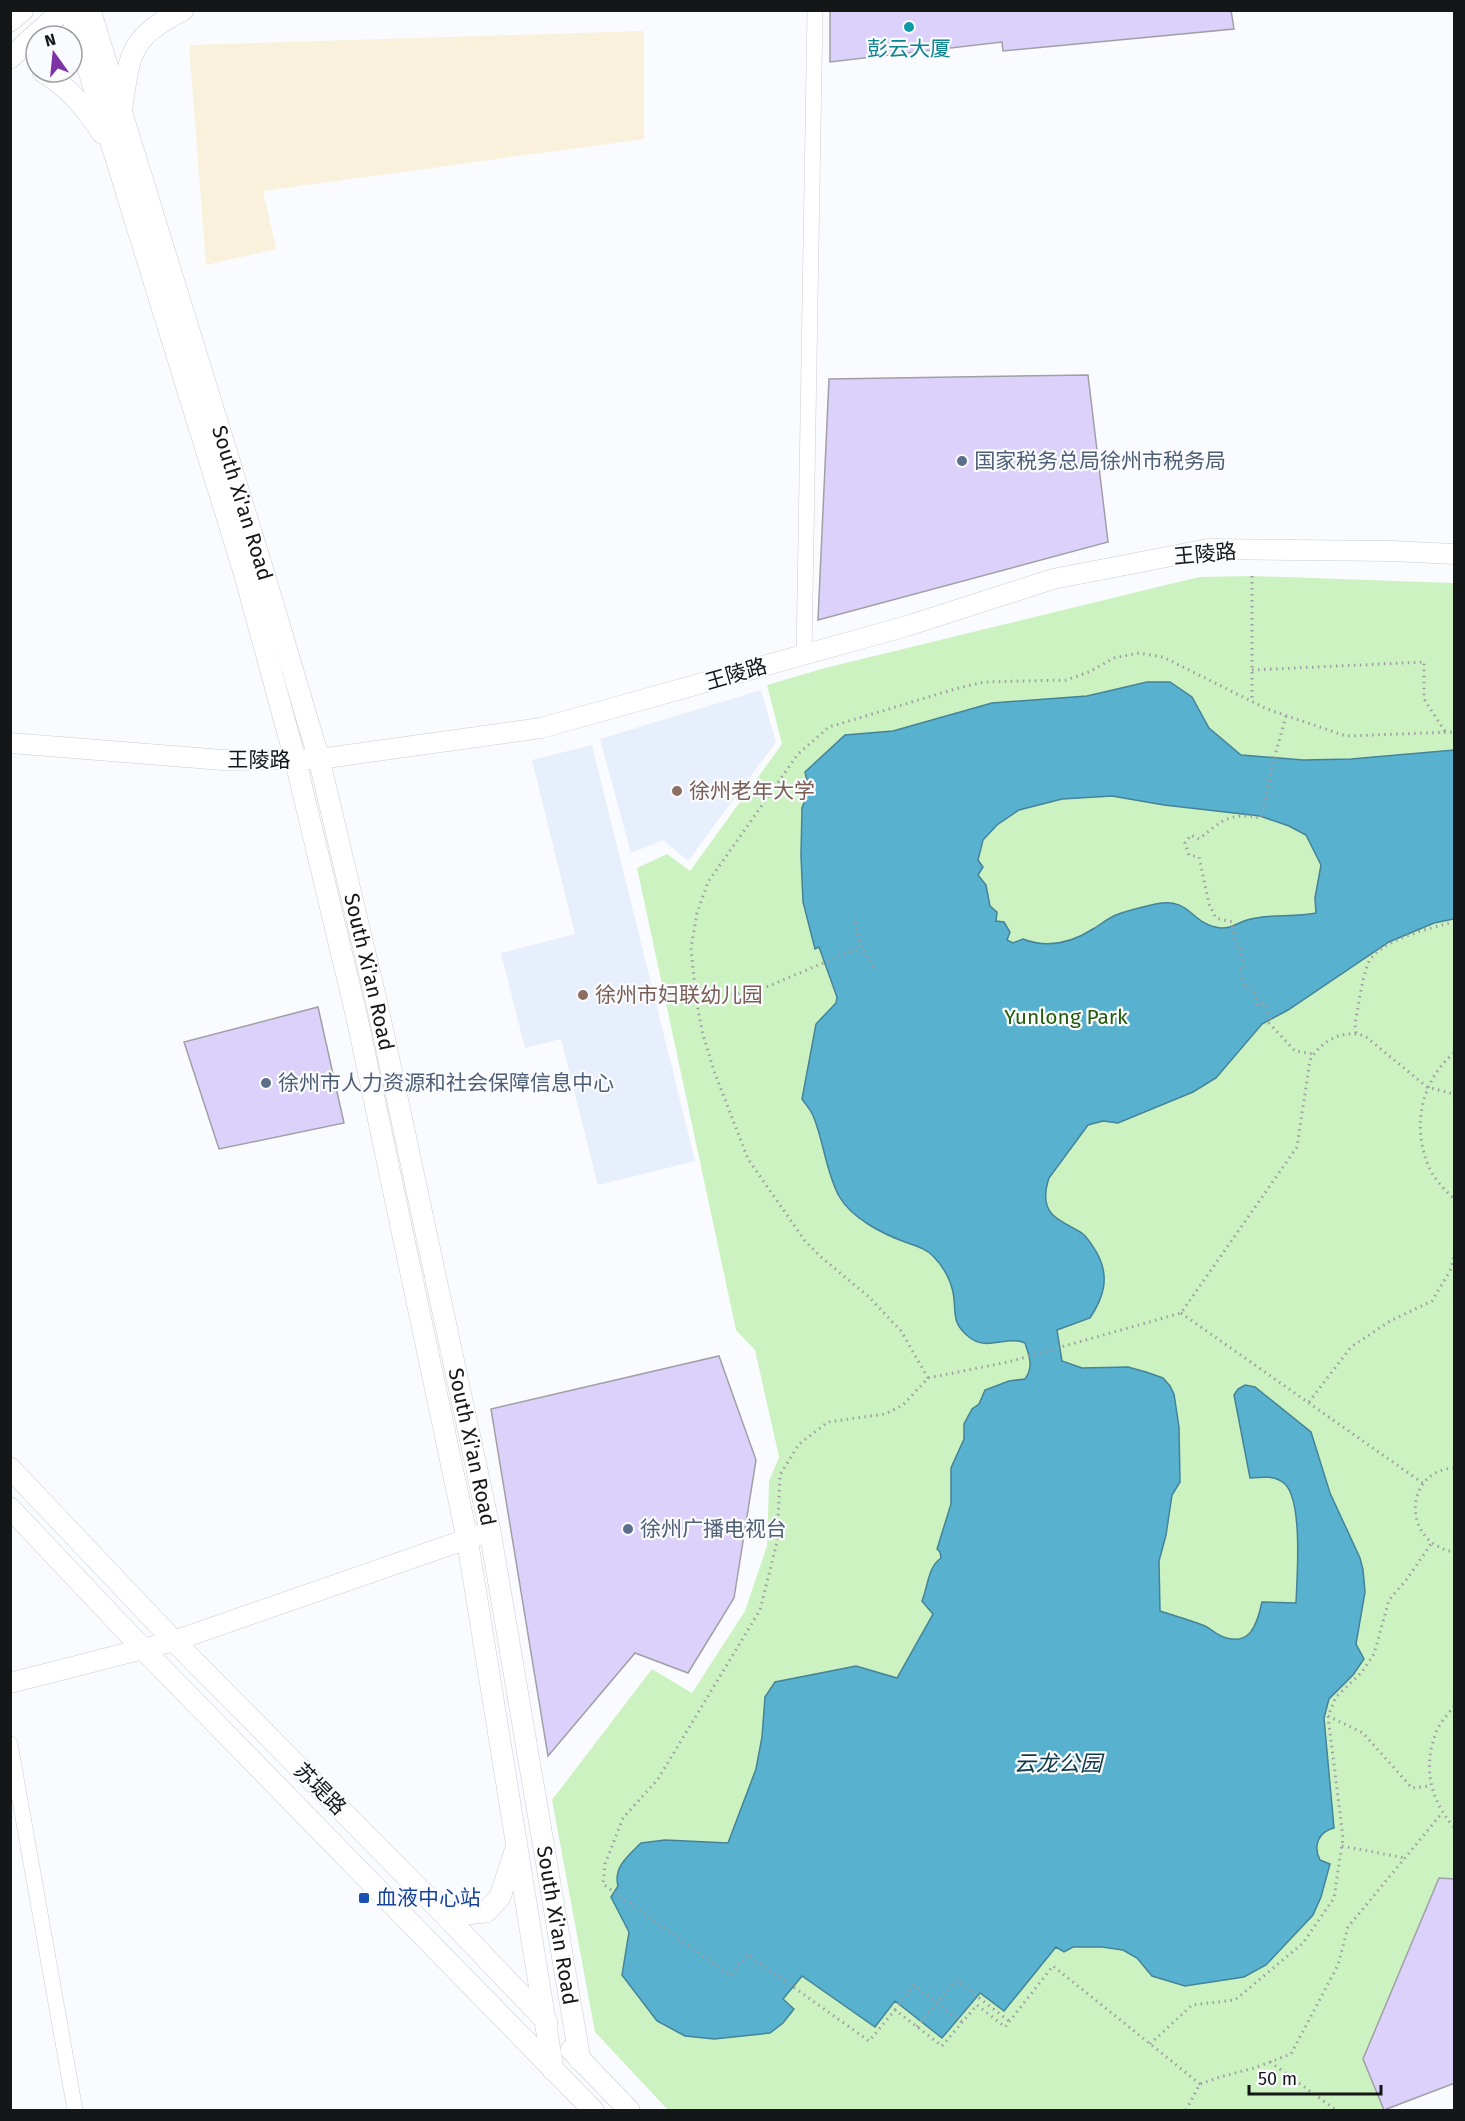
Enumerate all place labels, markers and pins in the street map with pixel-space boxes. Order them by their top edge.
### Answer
marker: 彭云大厦 [902,20,916,34]
place label: 彭云大厦 [867,36,951,62]
place label: 国家税务总局徐州市税务局 [974,448,1226,474]
marker: 国家税务总局徐州市税务局 [955,454,969,468]
place label: 徐州老年大学 [689,778,815,804]
marker: 徐州老年大学 [670,784,684,798]
place label: 徐州市妇联幼儿园 [595,982,763,1008]
marker: 徐州市妇联幼儿园 [576,988,590,1002]
place label: 徐州市人力资源和社会保障信息中心 [278,1070,614,1096]
marker: 徐州市人力资源和社会保障信息中心 [259,1076,273,1090]
place label: 徐州广播电视台 [640,1516,787,1542]
marker: 徐州广播电视台 [621,1522,635,1536]
place label: 血液中心站 [376,1885,481,1911]
marker: 血液中心站 [357,1891,371,1905]

